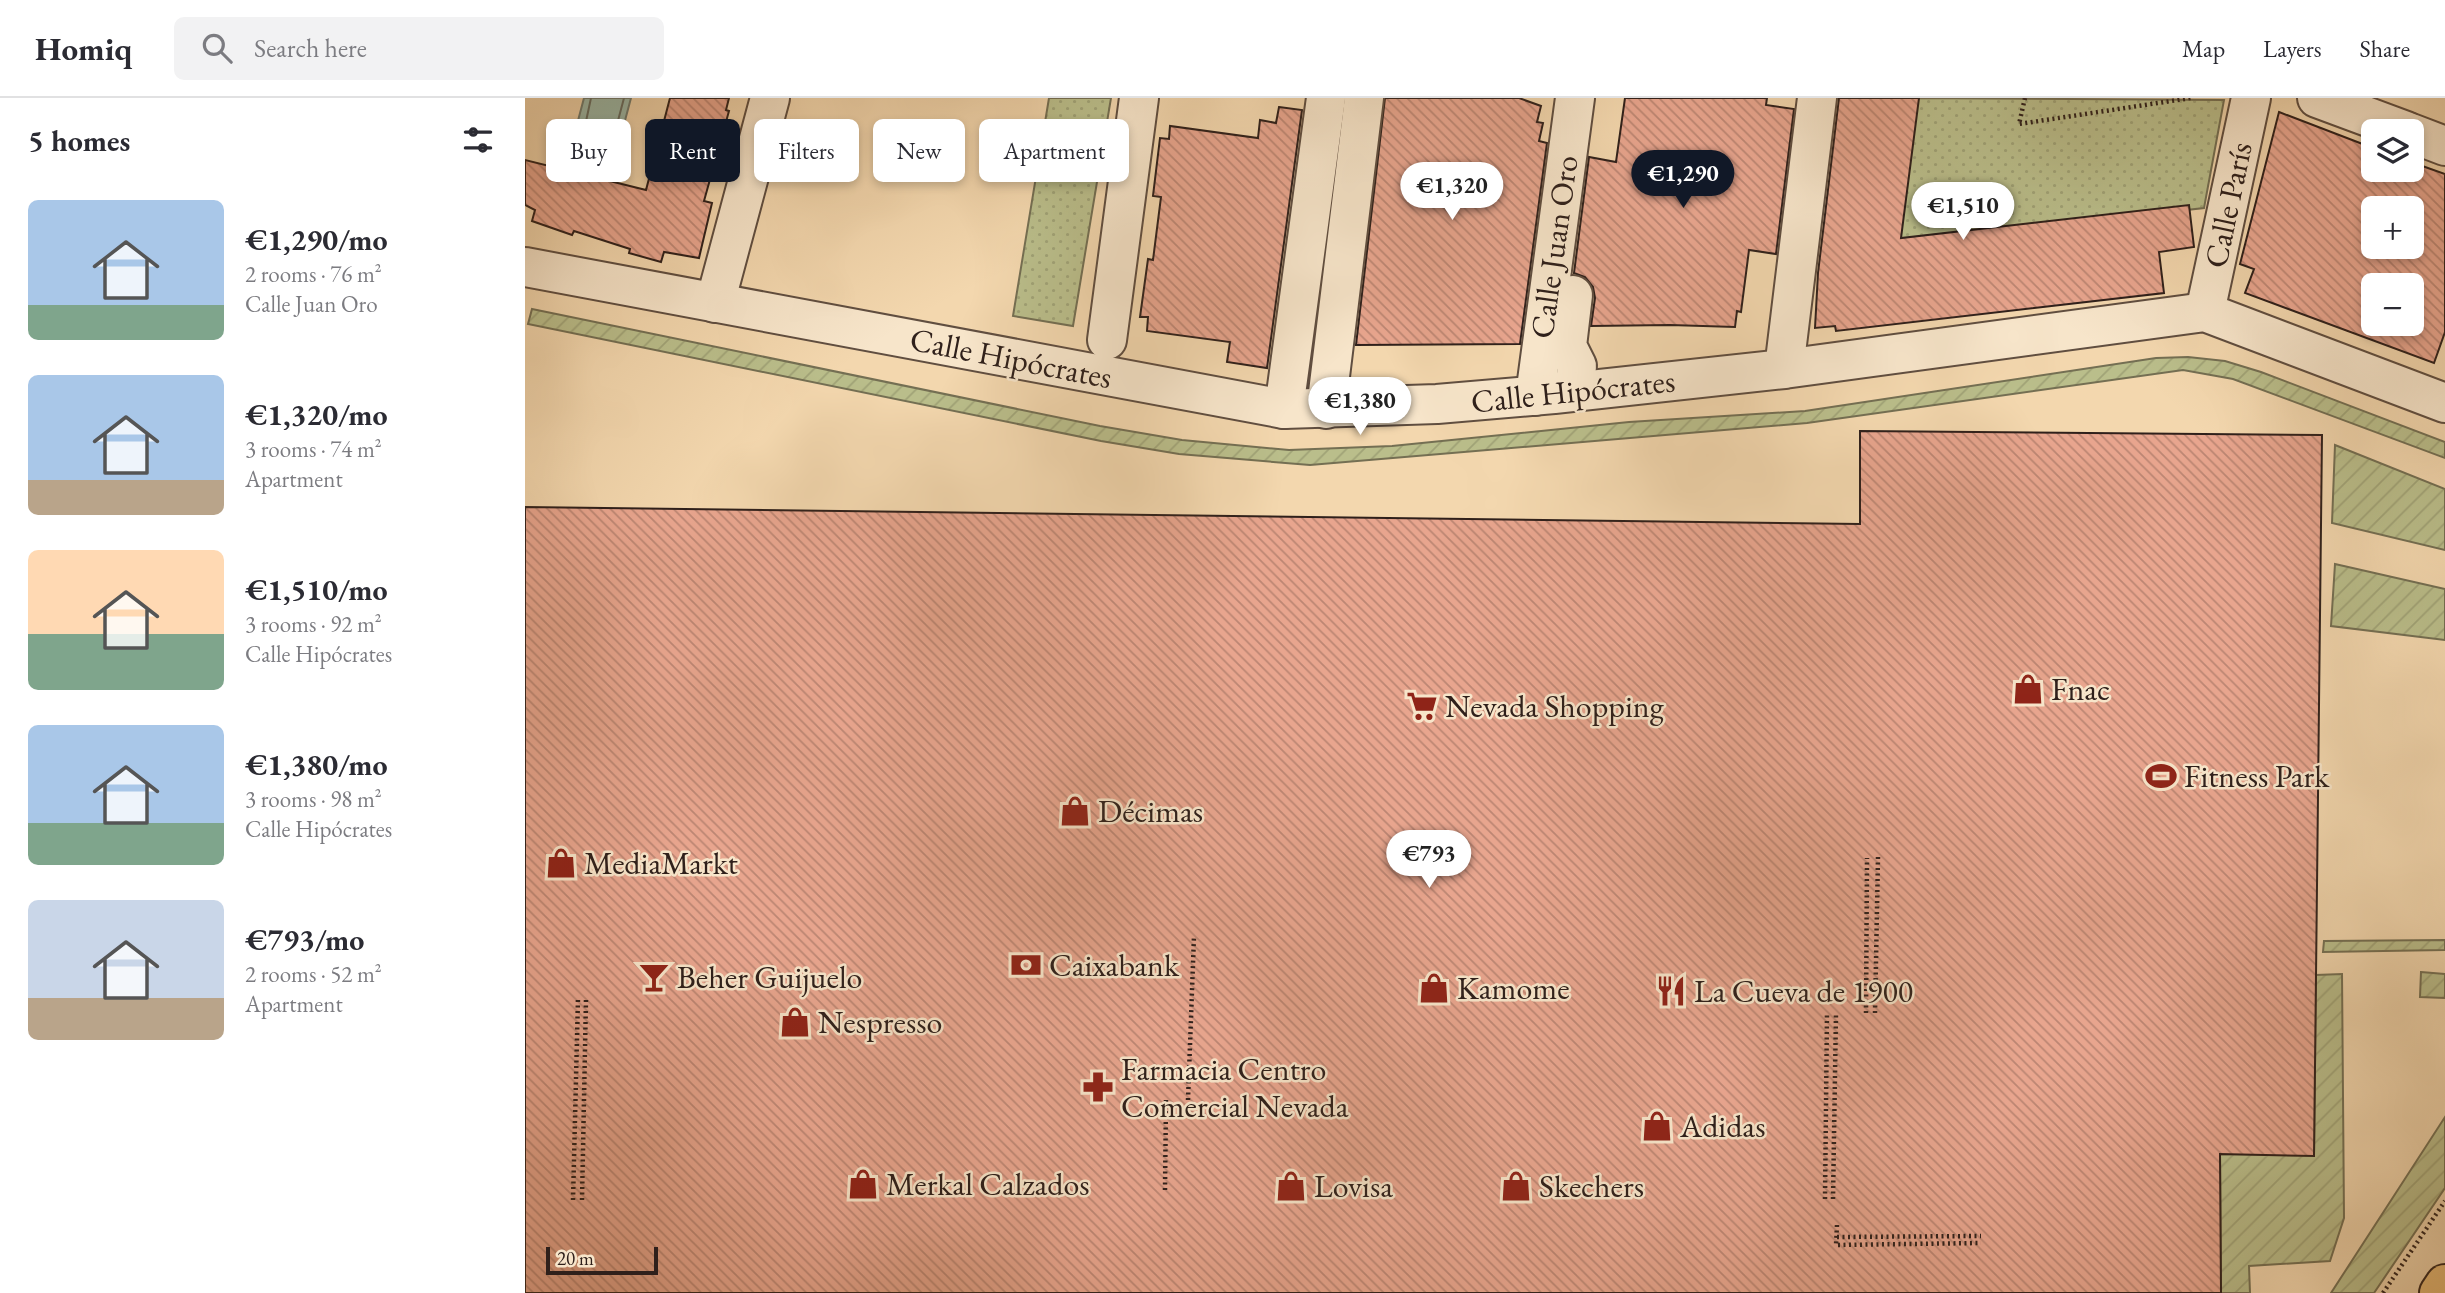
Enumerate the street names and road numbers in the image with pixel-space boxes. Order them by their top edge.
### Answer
street label: Calle París [2194,138,2262,272]
street label: Calle Juan Oro [1520,153,1588,341]
street label: Calle Hipócrates [906,318,1116,398]
street label: Calle Hipócrates [1469,359,1677,423]

